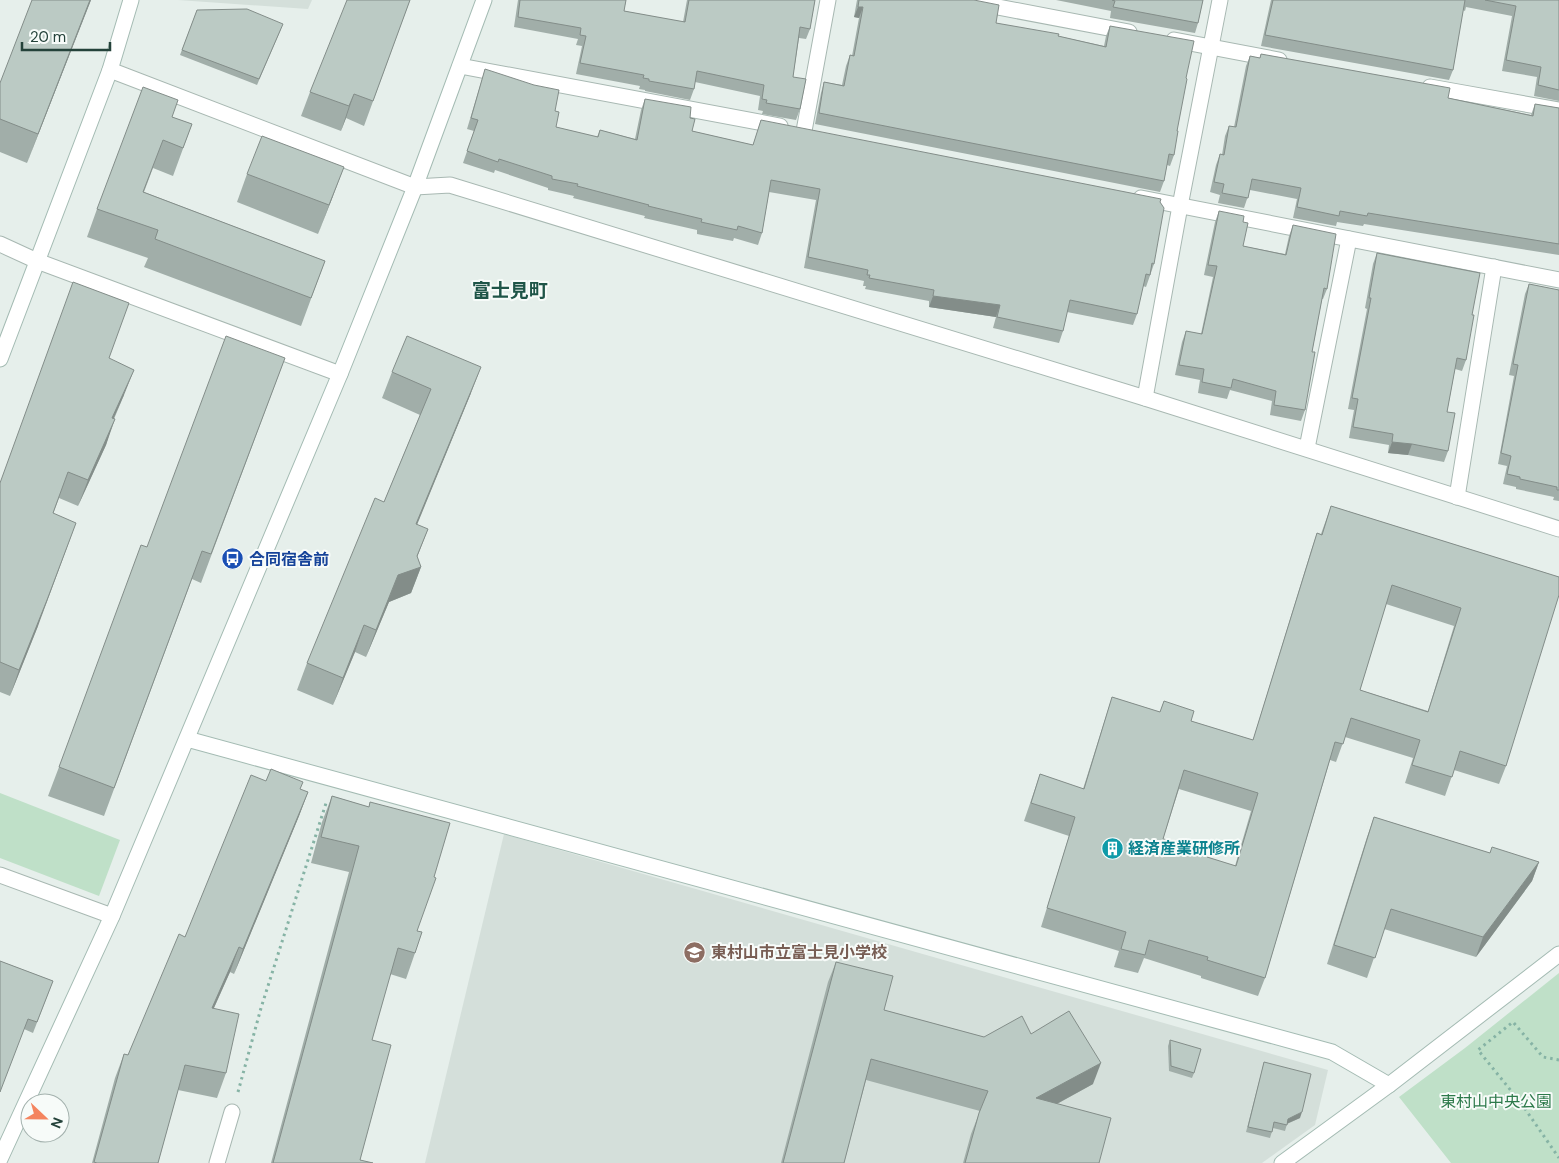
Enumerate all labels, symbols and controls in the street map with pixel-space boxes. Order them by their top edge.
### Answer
scale bar [22,20,110,52]
text: 20 m [30,27,66,47]
district label: 富士見町 [472,278,548,303]
bus stop icon: 合同宿舎前 [221,547,245,571]
place label: 合同宿舎前 [249,549,329,570]
building icon: 経済産業研修所 [1100,836,1124,860]
place label: 経済産業研修所 [1128,838,1240,859]
school or university icon: 東村山市立富士見小学校 [683,940,707,964]
place label: 東村山市立富士見小学校 [711,942,887,963]
park label: 東村山中央公園 [1440,1091,1552,1112]
north arrow [20,1093,70,1143]
text: N [47,1115,67,1131]

